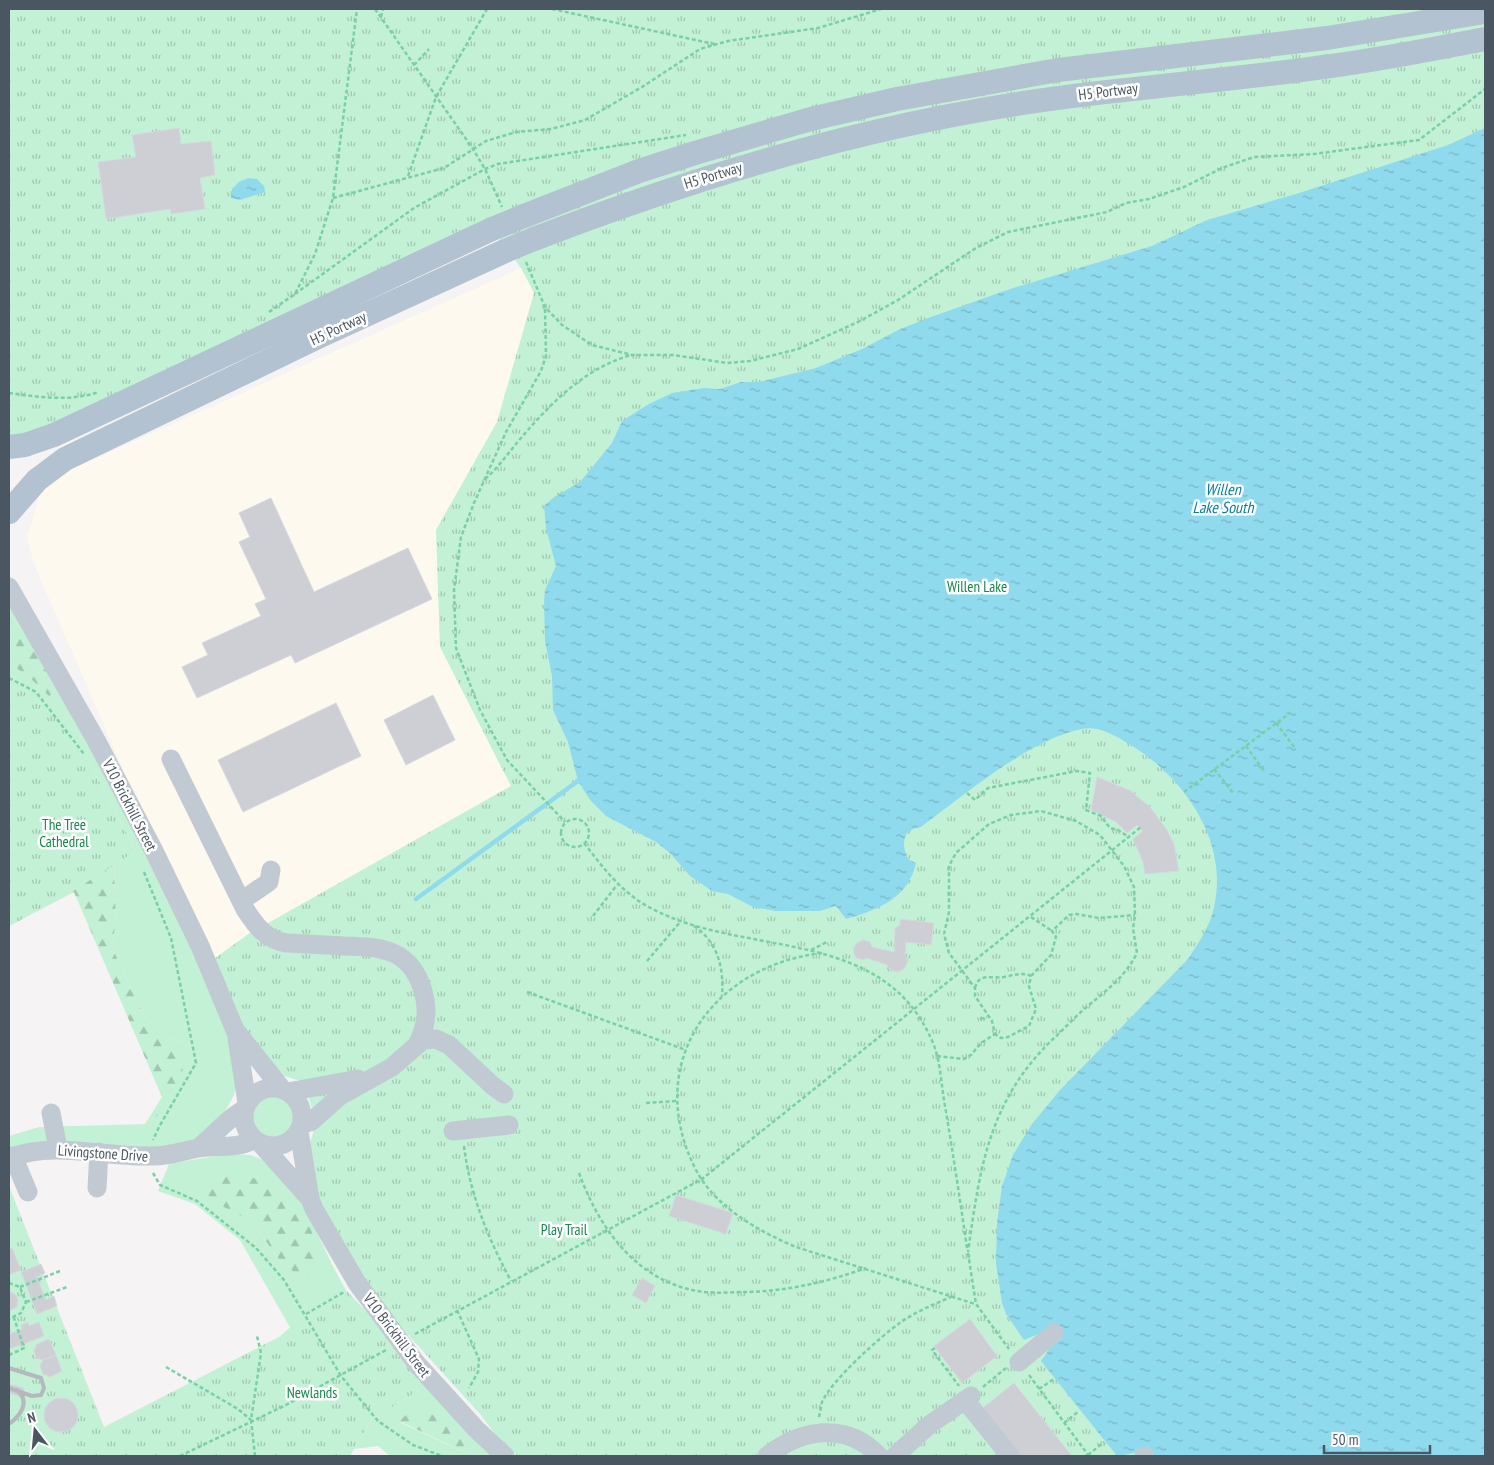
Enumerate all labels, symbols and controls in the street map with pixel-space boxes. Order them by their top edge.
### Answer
street label: H5 Portway [1077,78,1139,104]
street label: H5 Portway [682,157,745,193]
street label: H5 Portway [307,307,369,349]
water label: Willen Lake South [1192,479,1254,517]
park label: Willen Lake [947,577,1007,596]
street label: V10 Brickhill Street [98,755,161,854]
park label: The Tree Cathedral [39,815,89,851]
street label: Livingstone Drive [57,1140,149,1166]
park label: Play Trail [541,1220,588,1239]
street label: V10 Brickhill Street [359,1288,435,1381]
park label: Newlands [287,1383,337,1402]
north arrow [10,1405,60,1455]
text: N [25,1408,38,1427]
scale bar [1324,1422,1430,1454]
text: 50 m [1332,1430,1358,1449]

